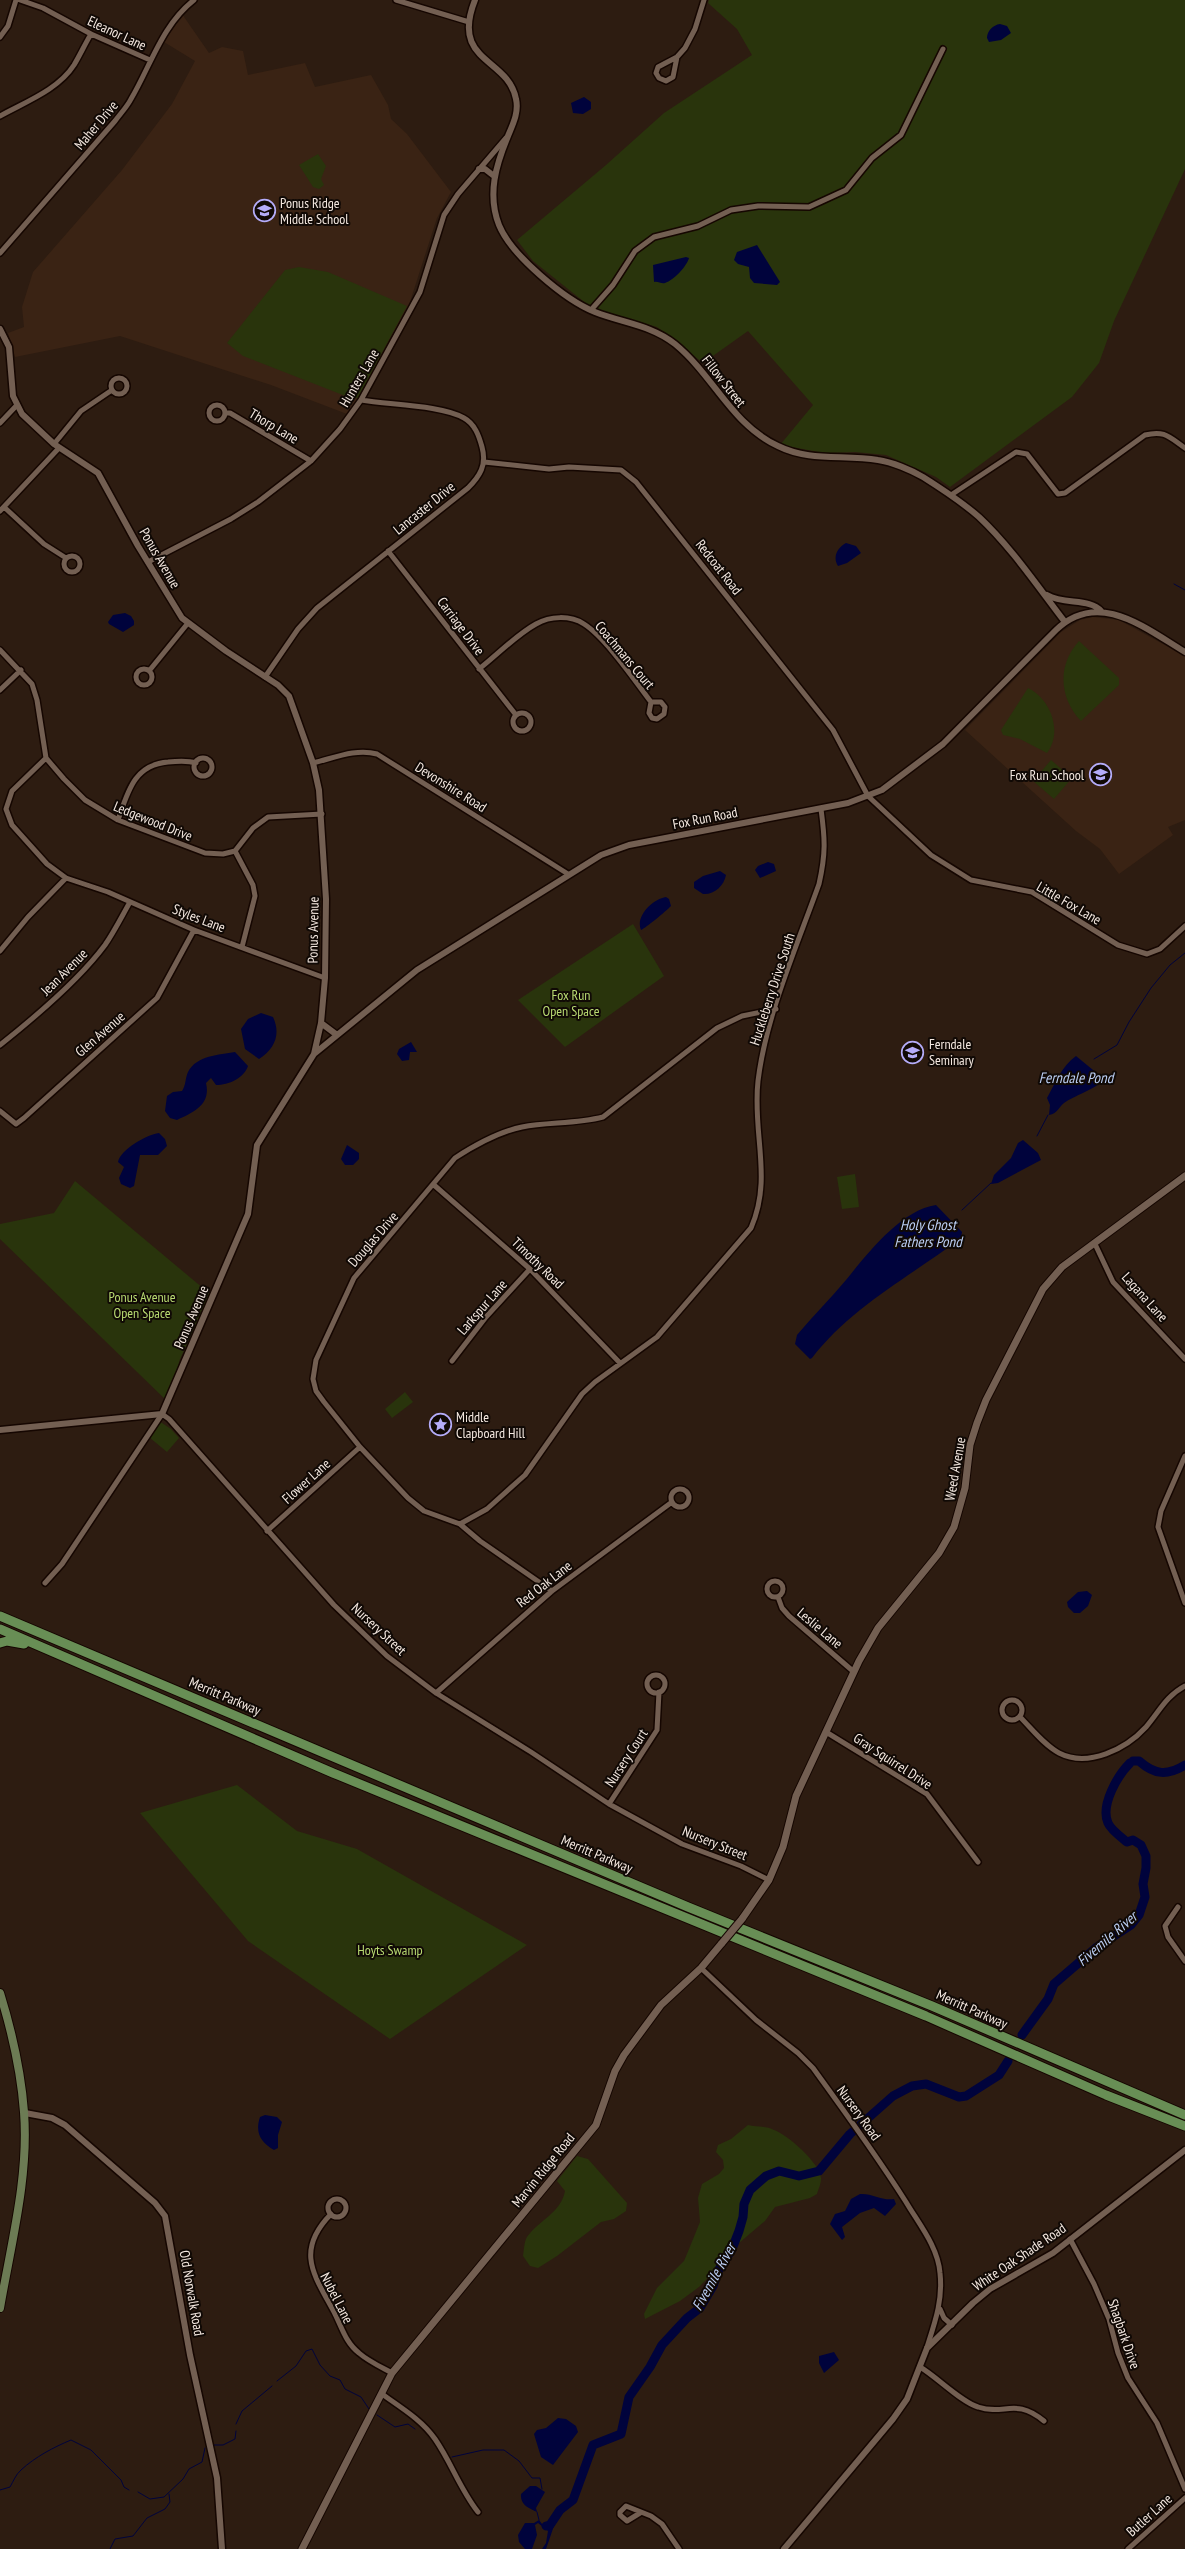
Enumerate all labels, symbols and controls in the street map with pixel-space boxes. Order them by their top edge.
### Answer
street label: Eleanor Lane [85,12,149,55]
street label: Maher Drive [70,97,122,153]
place label: Ponus Ridge Middle School [280,194,349,228]
school or university icon: Ponus Ridge Middle School [252,199,276,223]
street label: Hunters Lane [335,346,383,410]
street label: Fillow Street [698,351,750,411]
street label: Thorp Lane [246,404,302,448]
street label: Lancaster Drive [389,477,459,538]
street label: Ponus Avenue [135,525,185,592]
street label: Redcoat Road [692,536,746,598]
street label: Carriage Drive [433,593,489,659]
street label: Coachmans Court [591,617,659,693]
street label: Devonshire Road [412,758,490,816]
school or university icon: Fox Run School [1088,763,1112,787]
place label: Fox Run School [1010,766,1085,784]
street label: Ledgewood Drive [111,797,195,845]
street label: Fox Run Road [671,803,739,833]
street label: Little Fox Lane [1033,877,1105,929]
street label: Ponus Avenue [303,896,323,964]
street label: Styles Lane [170,900,228,936]
street label: Huckleberry Drive South [745,931,799,1047]
street label: Jean Avenue [36,945,91,1000]
park label: Fox Run Open Space [543,986,600,1020]
street label: Glen Avenue [71,1007,129,1060]
place label: Ferndale Seminary [929,1035,975,1069]
school or university icon: Ferndale Seminary [901,1040,925,1064]
water label: Ferndale Pond [1039,1068,1116,1087]
street label: Douglas Drive [344,1207,402,1270]
water label: Holy Ghost Fathers Pond [894,1215,964,1251]
street label: Timothy Road [508,1234,568,1292]
street label: Lagana Lane [1118,1268,1172,1326]
street label: Larkspur Lane [453,1276,511,1338]
street label: Ponus Avenue [170,1282,212,1351]
park label: Ponus Avenue Open Space [109,1288,176,1322]
place label: Middle Clapboard Hill [456,1408,526,1442]
place icon: Middle Clapboard Hill [428,1413,452,1437]
street label: Weed Avenue [941,1436,969,1502]
street label: Flower Lane [278,1454,334,1507]
street label: Red Oak Lane [513,1557,576,1611]
street label: Nursery Street [348,1599,410,1659]
street label: Leslie Lane [794,1604,847,1652]
street label: Merritt Parkway [186,1673,264,1719]
street label: Nursery Court [601,1725,652,1790]
street label: Gray Squirrel Drive [850,1729,936,1793]
street label: Nursery Street [680,1822,750,1864]
street label: Merritt Parkway [558,1831,636,1877]
water label: Fivemile River [1073,1906,1142,1970]
park label: Hoyts Swamp [357,1941,423,1959]
street label: Merritt Parkway [934,1985,1011,2033]
street label: Nursery Road [833,2082,885,2144]
street label: Marvin Ridge Road [508,2129,578,2211]
street label: White Oak Shade Road [969,2219,1069,2295]
water label: Fivemile River [687,2238,741,2314]
street label: Old Norwalk Road [176,2249,208,2337]
street label: Nubel Lane [317,2269,358,2327]
street label: Shagbark Drive [1104,2297,1144,2372]
street label: Butler Lane [1122,2490,1176,2540]

